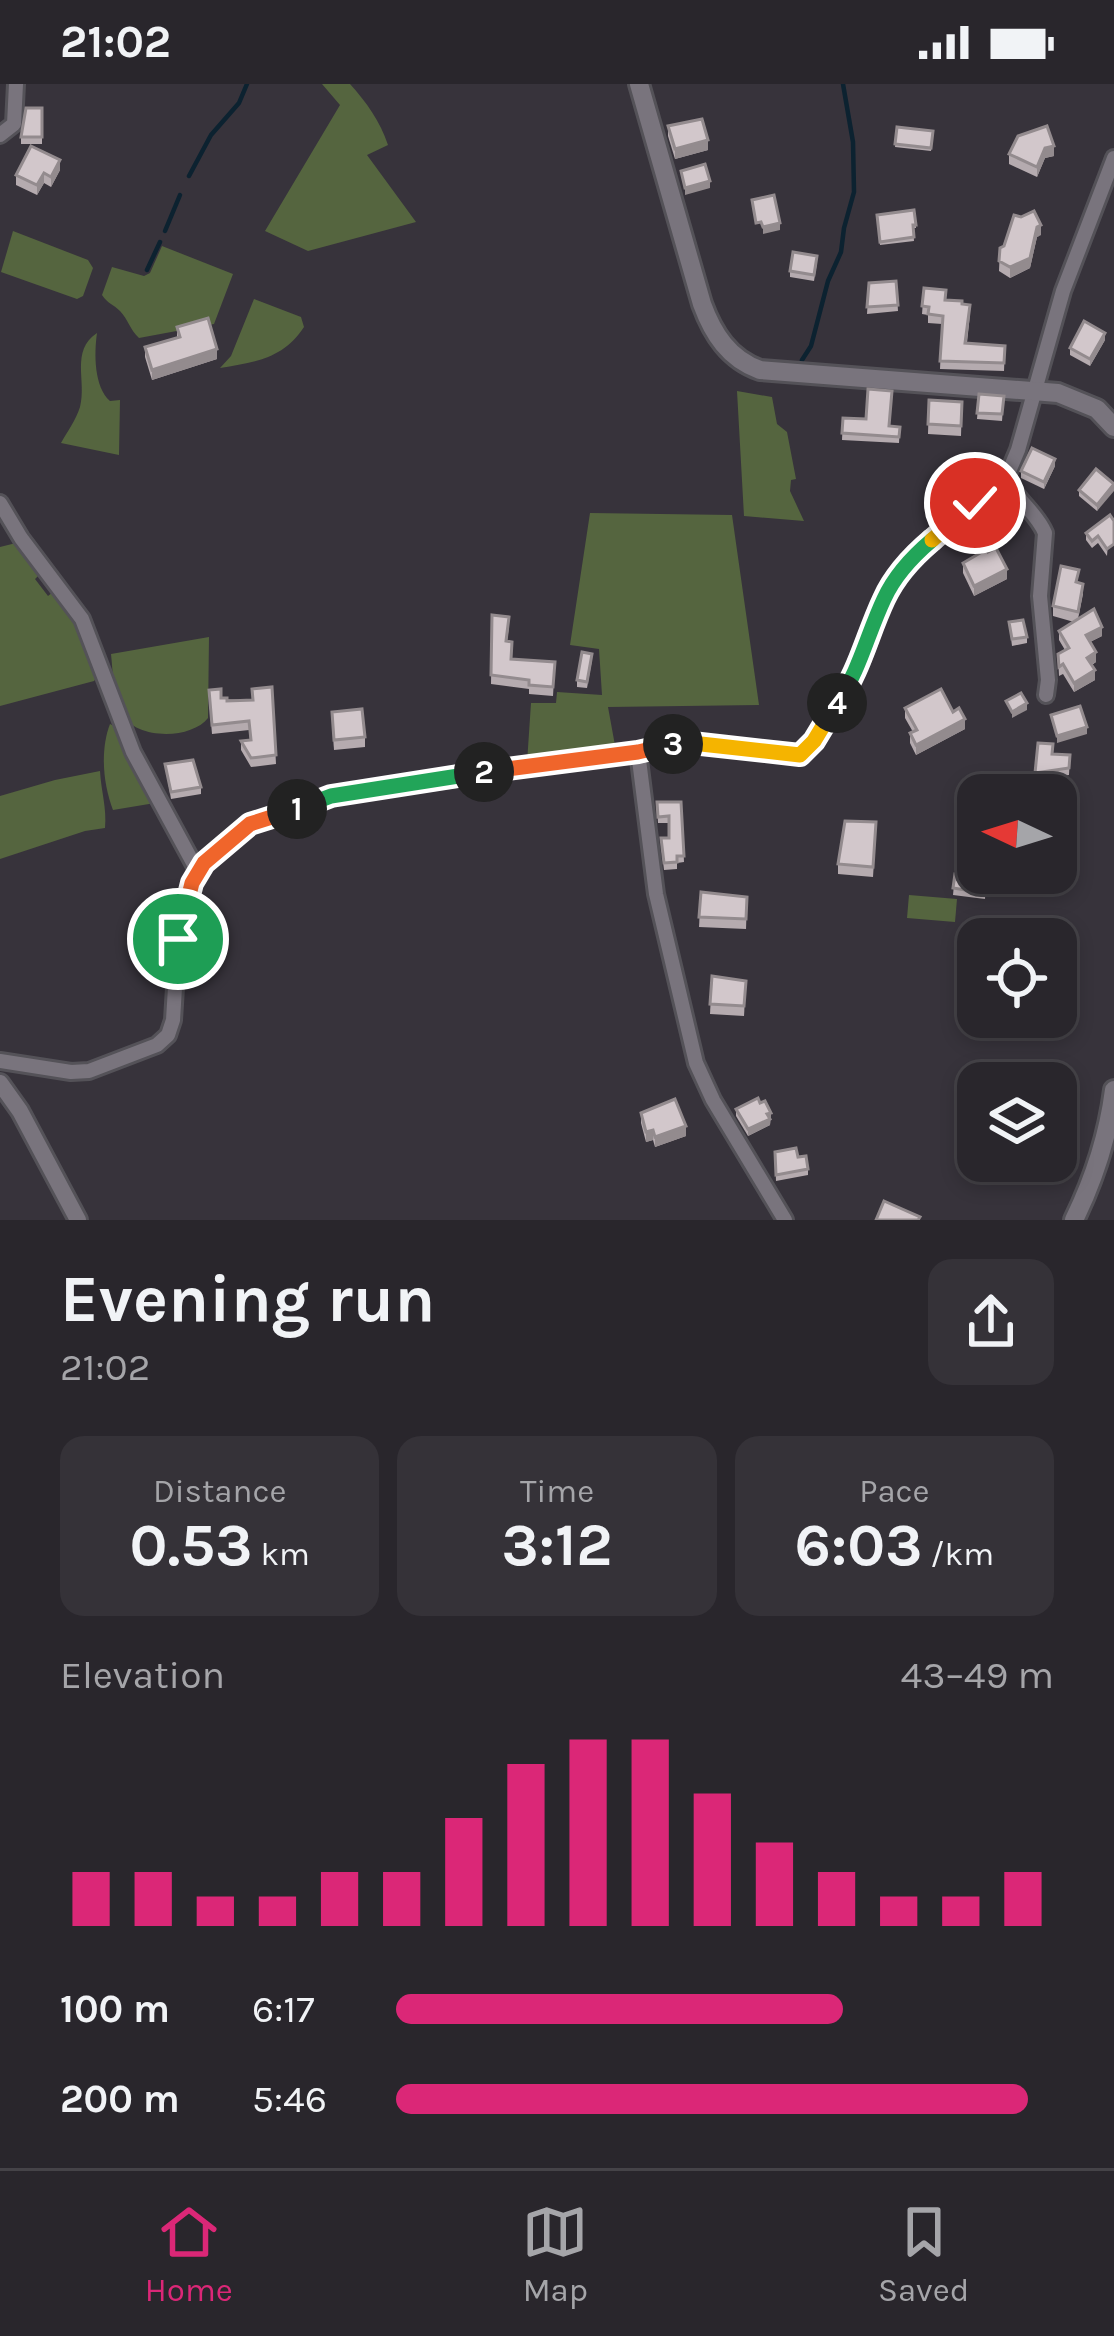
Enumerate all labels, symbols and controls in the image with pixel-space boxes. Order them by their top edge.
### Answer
text: 21:02 [60,16,171,68]
pin [924,452,1026,554]
icon: check [942,470,1008,536]
pin: 4 [807,673,867,733]
text: 4 [827,684,847,722]
pin: 3 [643,714,703,774]
text: 3 [663,725,683,763]
pin: 2 [454,742,514,802]
text: 2 [474,753,494,791]
north arrow [957,774,1077,894]
map controls [957,774,1077,1182]
pin: 1 [267,779,327,839]
text: 1 [291,790,303,828]
pin [127,888,229,990]
icon: arrive [145,906,211,972]
button: locate [957,918,1077,1038]
button: layers [957,1062,1077,1182]
button: share [928,1259,1054,1385]
text: Evening run [60,1260,435,1338]
text: 21:02 [60,1344,150,1390]
text: Distance [153,1472,286,1510]
text: Time [520,1472,594,1510]
text: Pace [859,1472,930,1510]
text: 0.53 [129,1510,253,1580]
text: 3:12 [501,1510,613,1580]
text: 6:03 [795,1510,922,1580]
text: km [253,1535,310,1573]
text: /km [922,1535,994,1573]
text: Elevation [60,1652,225,1698]
text: 43–49 m [901,1652,1054,1698]
text: 100 m [60,1986,170,2032]
text: 6:17 [252,1986,315,2032]
text: 200 m [60,2076,180,2122]
text: 5:46 [252,2076,327,2122]
tab: Home [145,2199,233,2309]
tab: Map [522,2199,588,2309]
tab: Saved [878,2199,969,2309]

